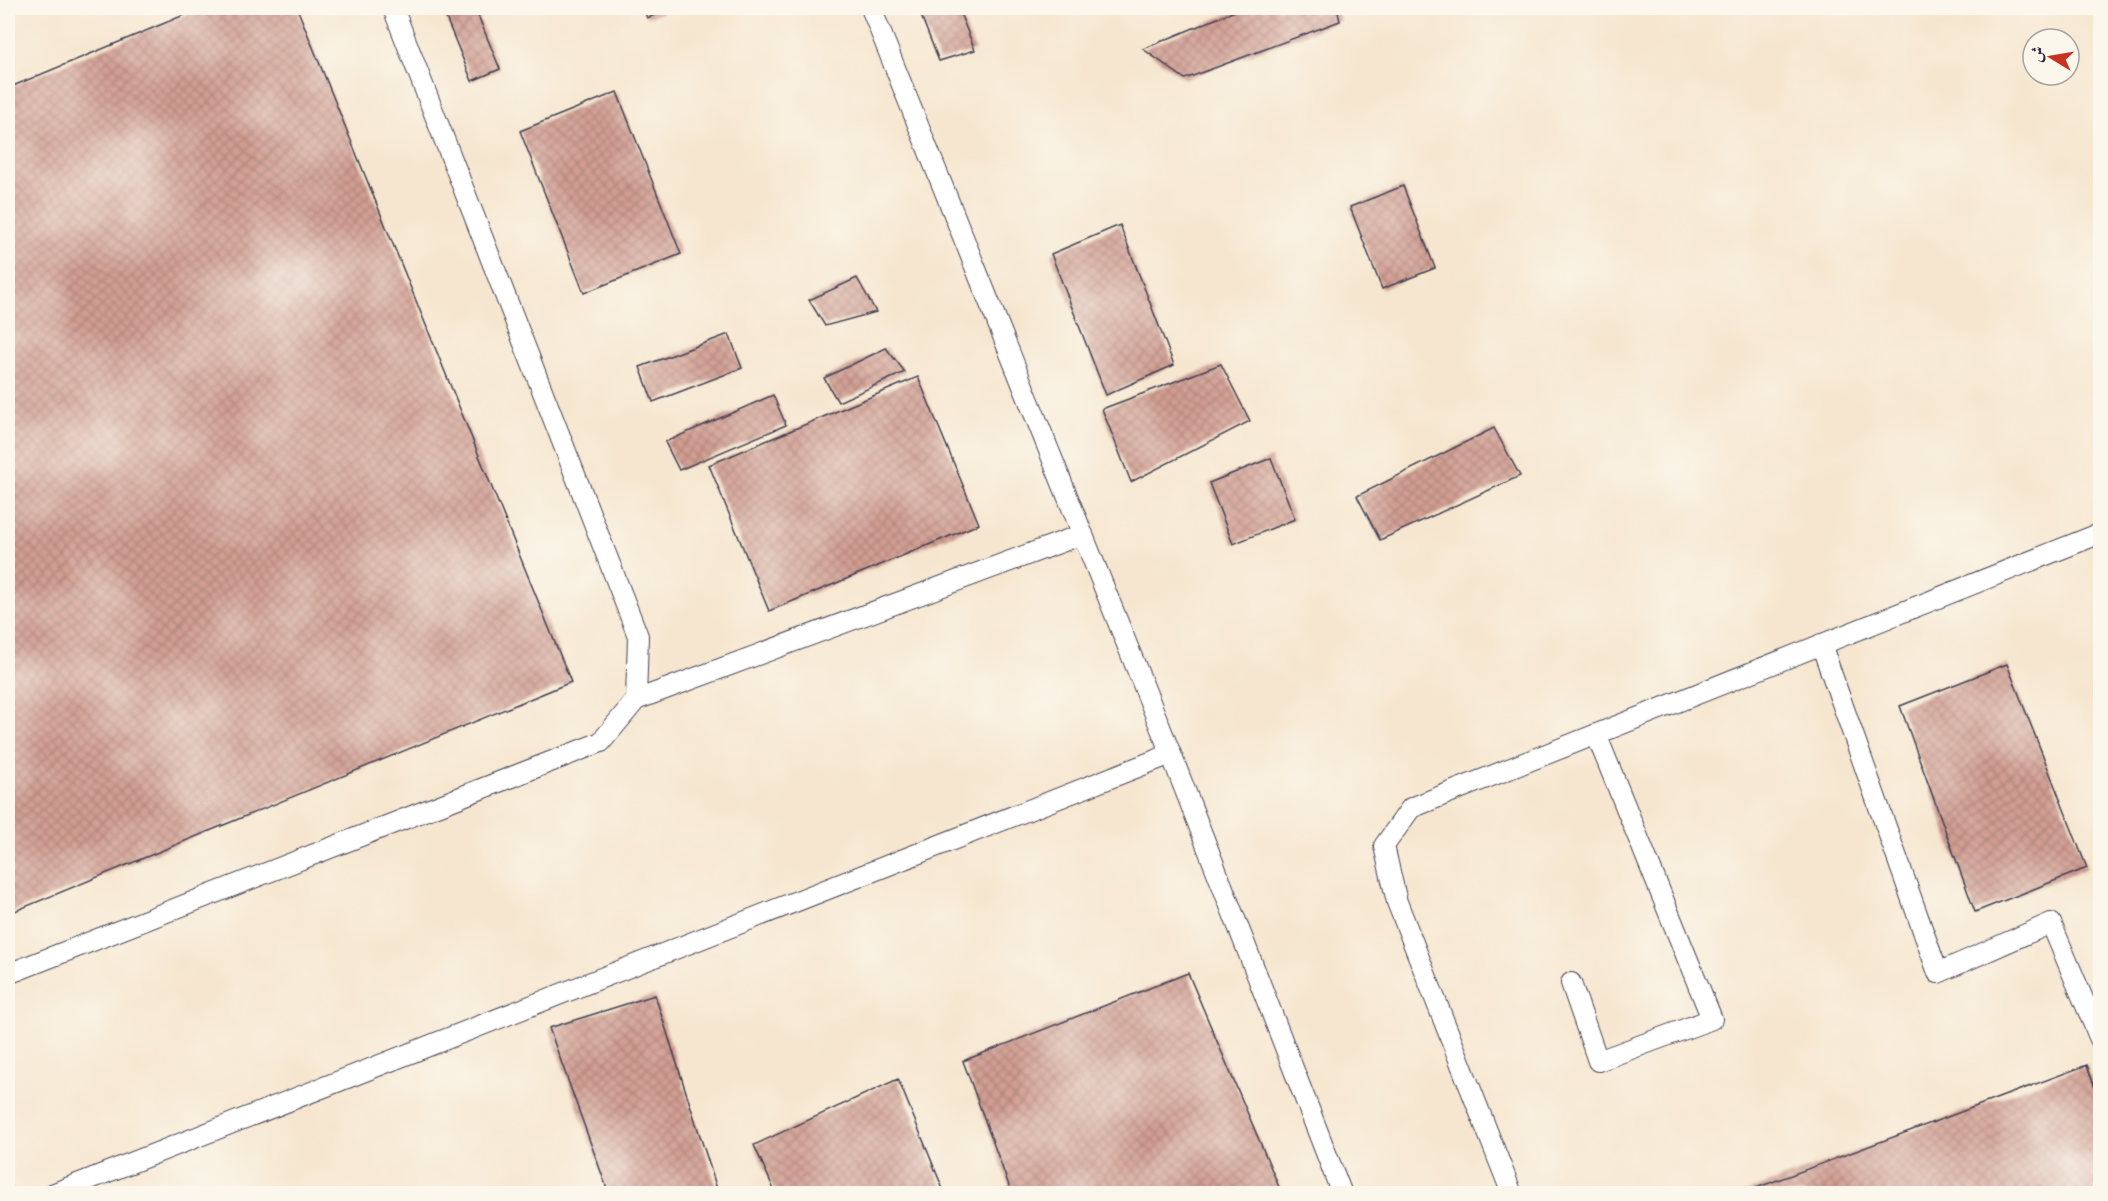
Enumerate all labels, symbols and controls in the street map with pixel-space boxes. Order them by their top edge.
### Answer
north arrow [2021,27,2081,87]
text: ش [2025,44,2050,64]

